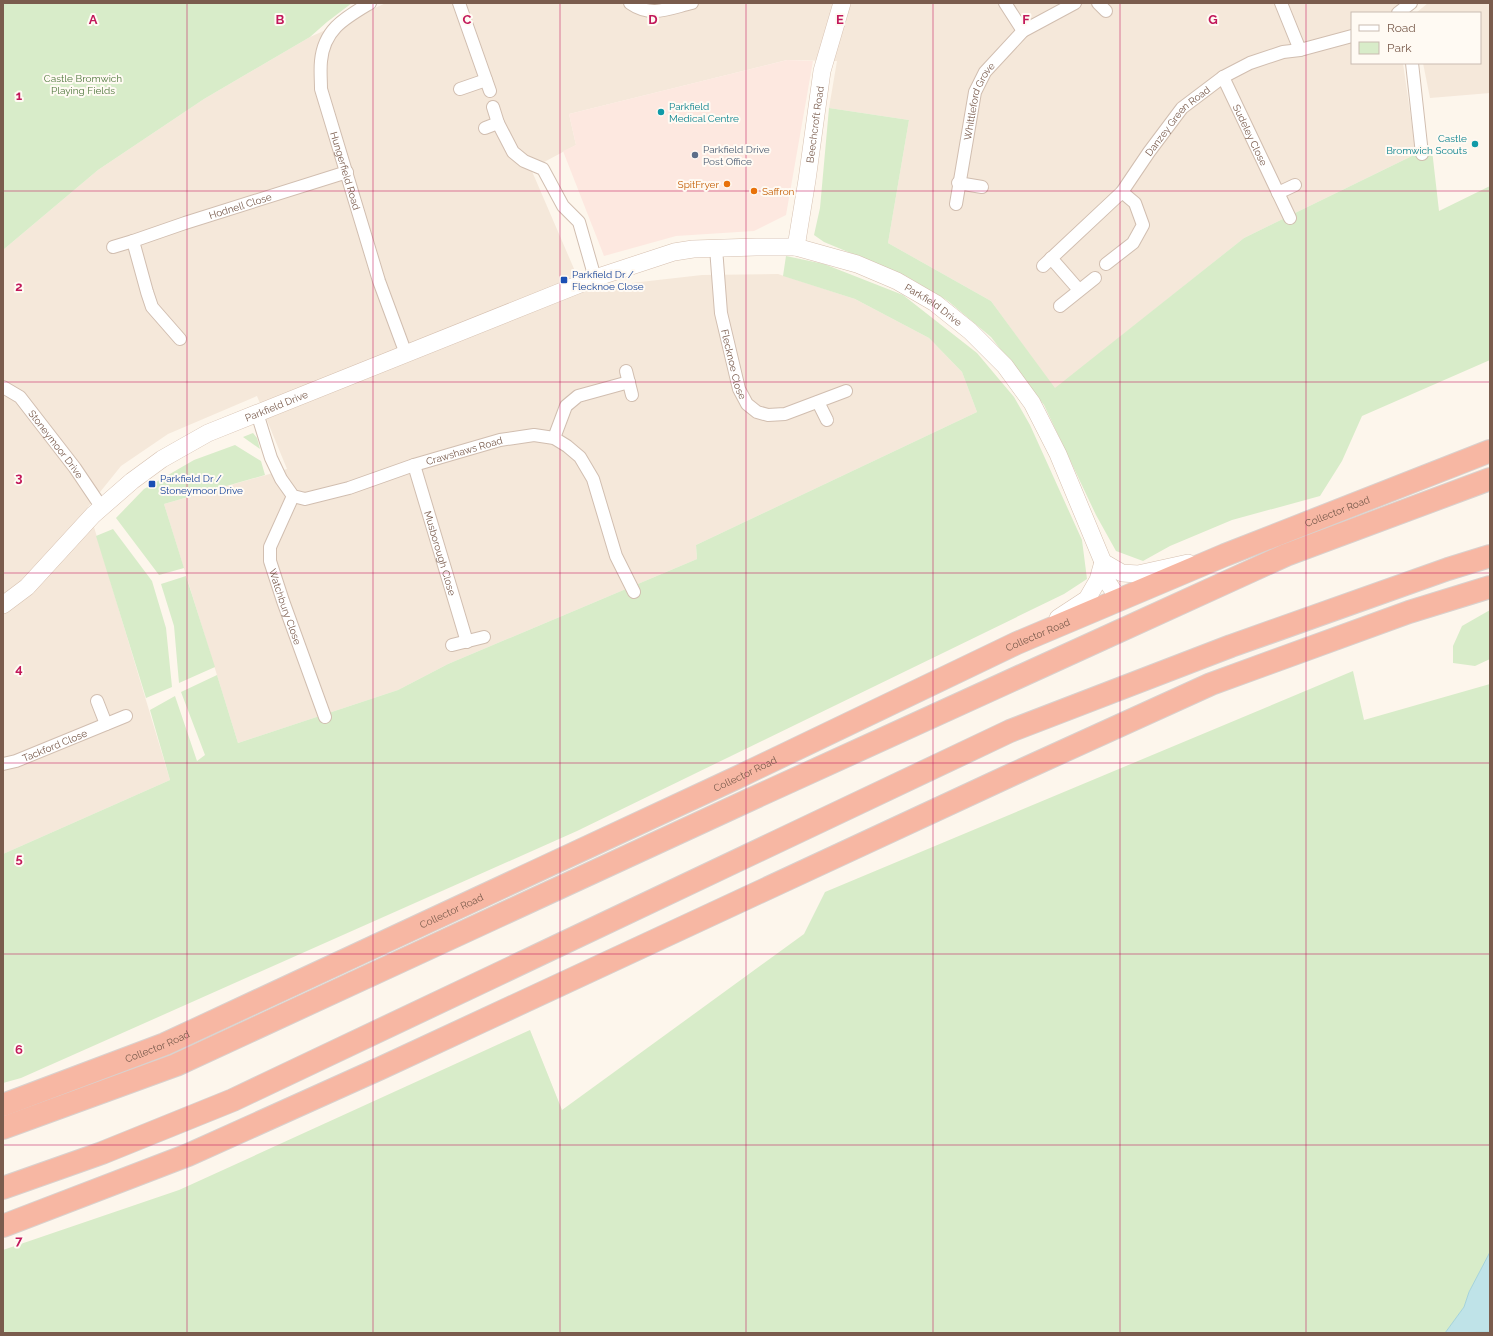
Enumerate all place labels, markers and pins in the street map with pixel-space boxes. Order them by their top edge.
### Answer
place label: Parkfield Medical Centre [669,101,739,124]
marker: Parkfield Medical Centre [656,107,666,117]
place label: Castle Bromwich Scouts [1386,133,1467,156]
marker: Castle Bromwich Scouts [1470,139,1480,149]
place label: Parkfield Drive Post Office [703,144,770,167]
marker: Parkfield Drive Post Office [690,150,700,160]
place label: SpitFryer [678,179,719,190]
marker: SpitFryer [722,179,732,189]
marker: Saffron [749,186,759,196]
place label: Saffron [762,186,795,197]
place label: Parkfield Dr / Flecknoe Close [572,269,644,292]
marker: Parkfield Dr / Flecknoe Close [559,275,569,285]
place label: Parkfield Dr / Stoneymoor Drive [160,473,243,496]
marker: Parkfield Dr / Stoneymoor Drive [147,479,157,489]

